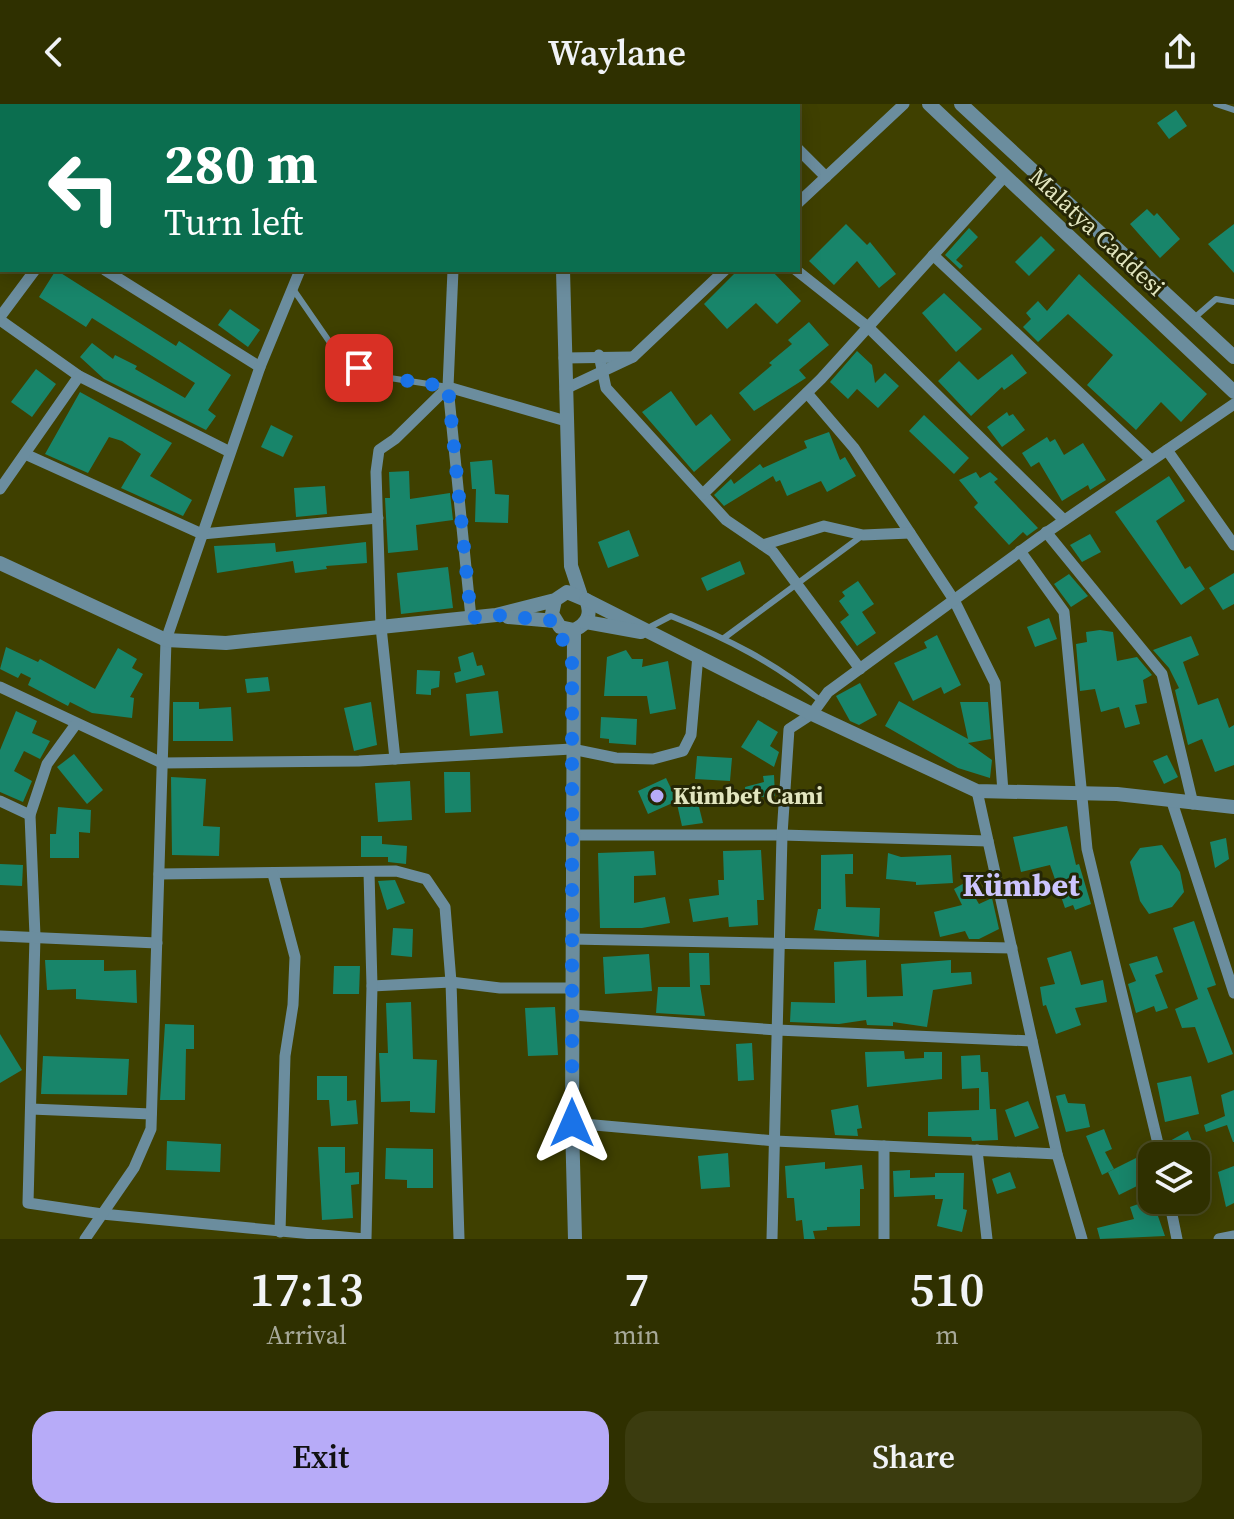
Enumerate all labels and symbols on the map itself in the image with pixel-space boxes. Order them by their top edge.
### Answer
street label: Malatya Caddesi [1022,160,1172,303]
pin [325,334,393,402]
place label: Kümbet Cami [673,779,824,812]
marker: Kümbet Cami [648,787,666,805]
district label: Kümbet [962,863,1080,907]
position arrow [530,1081,614,1165]

